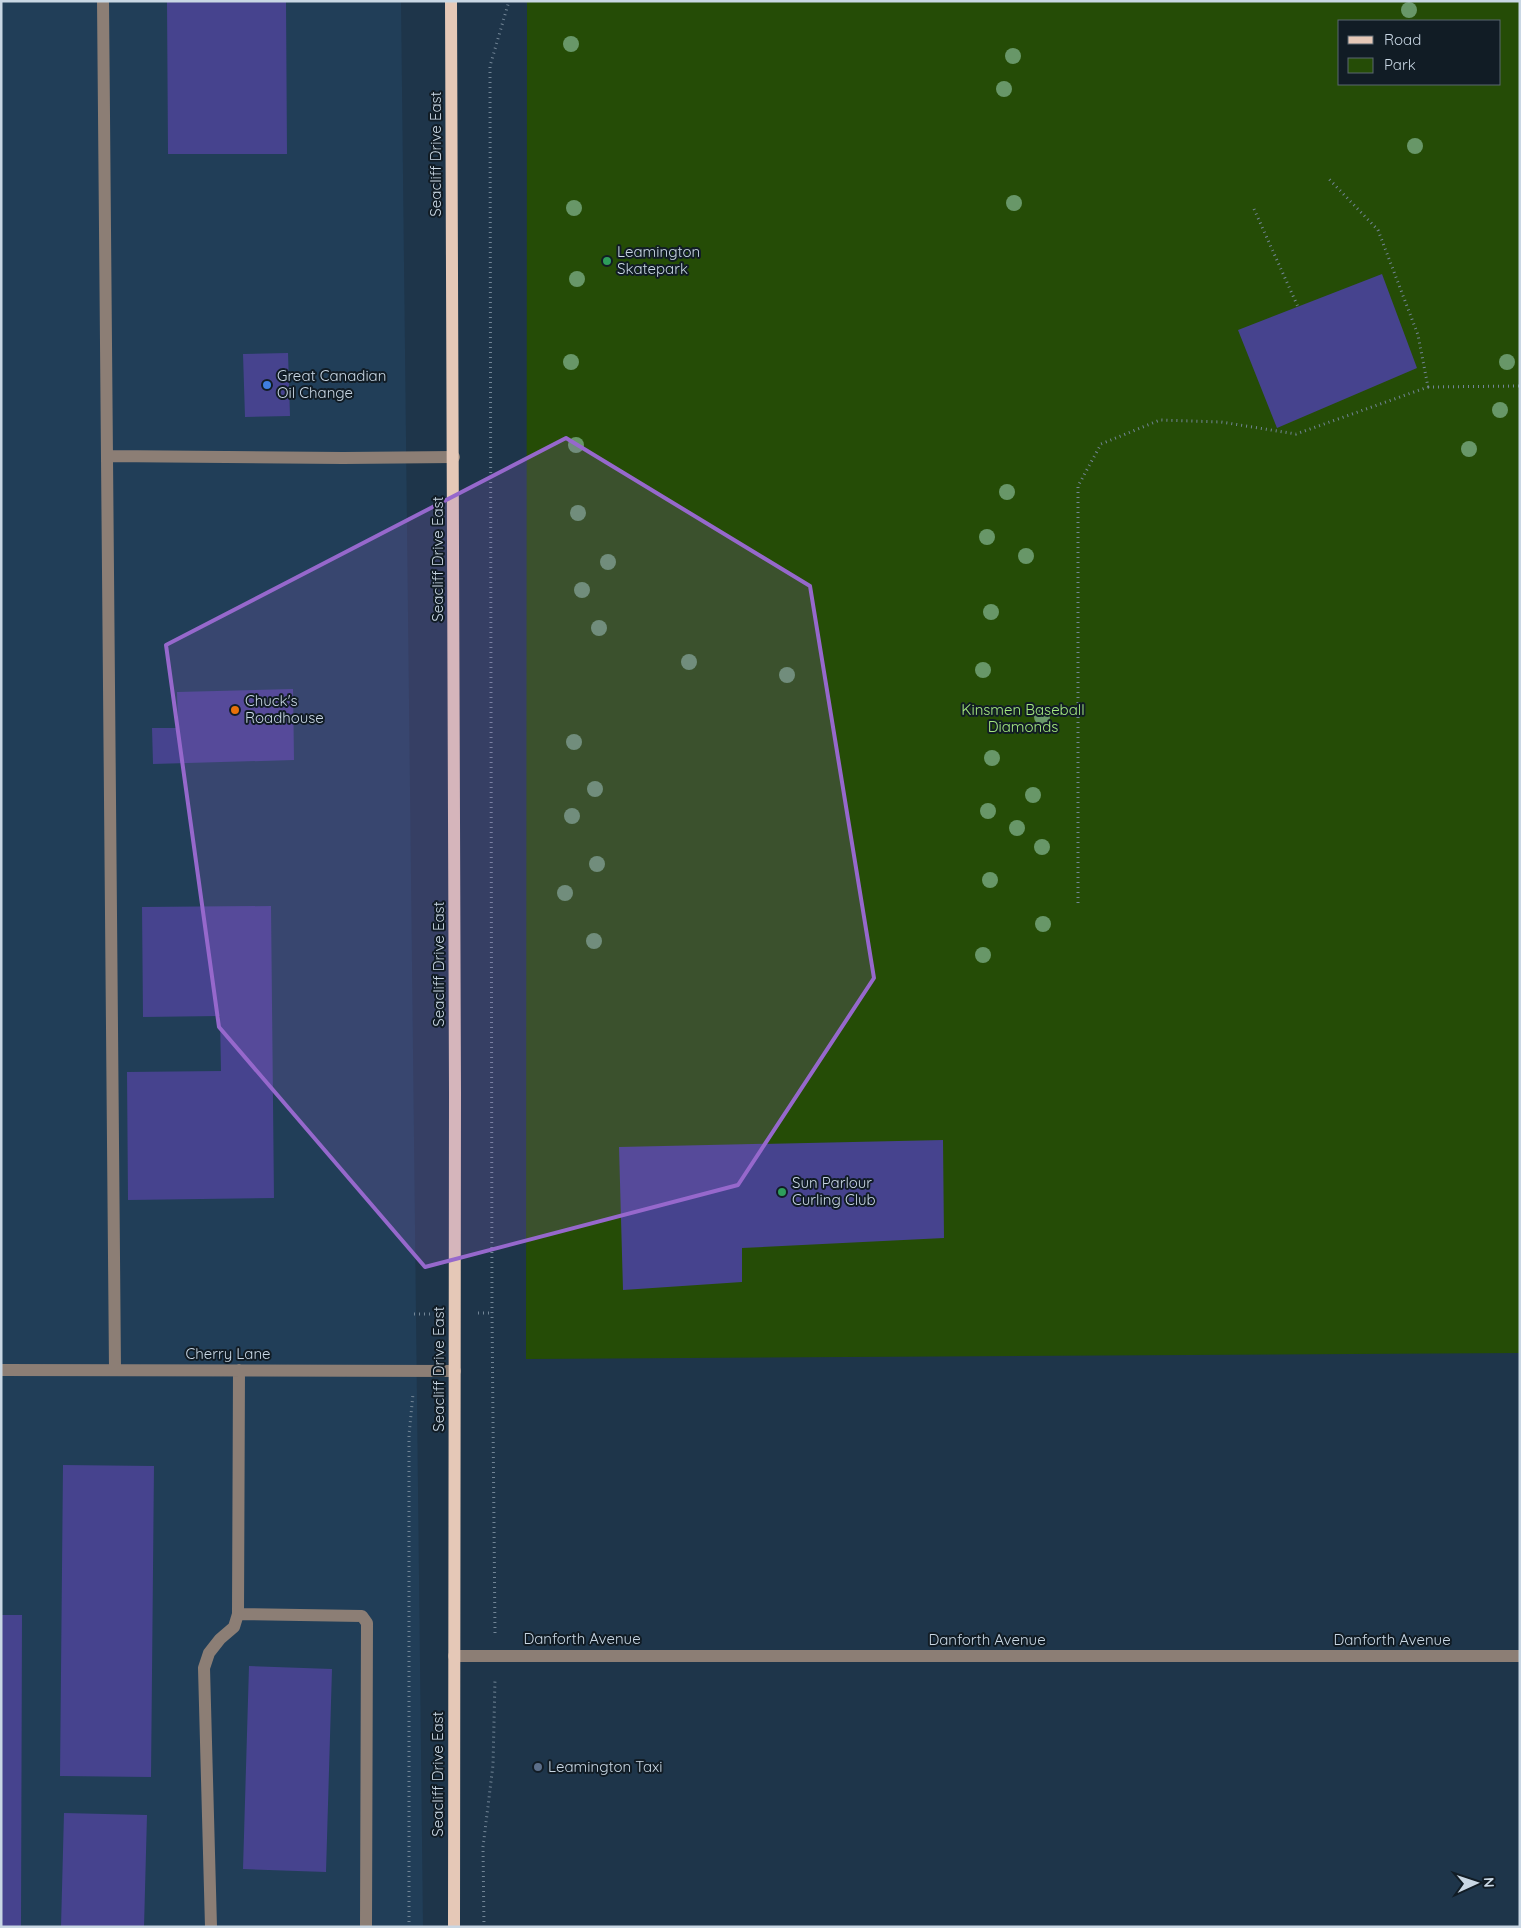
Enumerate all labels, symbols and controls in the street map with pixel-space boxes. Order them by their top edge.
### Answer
legend [1338,20,1501,85]
text: Road [1384,30,1421,49]
text: Park [1384,55,1416,74]
street label: Seacliff Drive East [426,91,445,217]
place label: Leamington Skatepark [617,242,700,278]
marker: Leamington Skatepark [601,255,613,267]
place label: Great Canadian Oil Change [277,366,386,402]
marker: Great Canadian Oil Change [261,379,273,391]
street label: Seacliff Drive East [428,496,447,622]
place label: Chuck's Roadhouse [245,691,324,727]
park label: Kinsmen Baseball Diamonds [961,700,1085,736]
marker: Chuck's Roadhouse [229,704,241,716]
street label: Seacliff Drive East [429,901,448,1027]
place label: Sun Parlour Curling Club [792,1173,876,1209]
marker: Sun Parlour Curling Club [776,1186,788,1198]
street label: Seacliff Drive East [429,1306,448,1432]
street label: Cherry Lane [185,1344,271,1363]
street label: Danforth Avenue [523,1629,641,1648]
street label: Danforth Avenue [928,1630,1046,1649]
street label: Danforth Avenue [1333,1630,1451,1649]
street label: Seacliff Drive East [428,1711,447,1837]
place label: Leamington Taxi [548,1757,662,1776]
marker: Leamington Taxi [532,1761,544,1773]
north arrow [1451,1858,1501,1908]
text: N [1480,1877,1498,1888]

